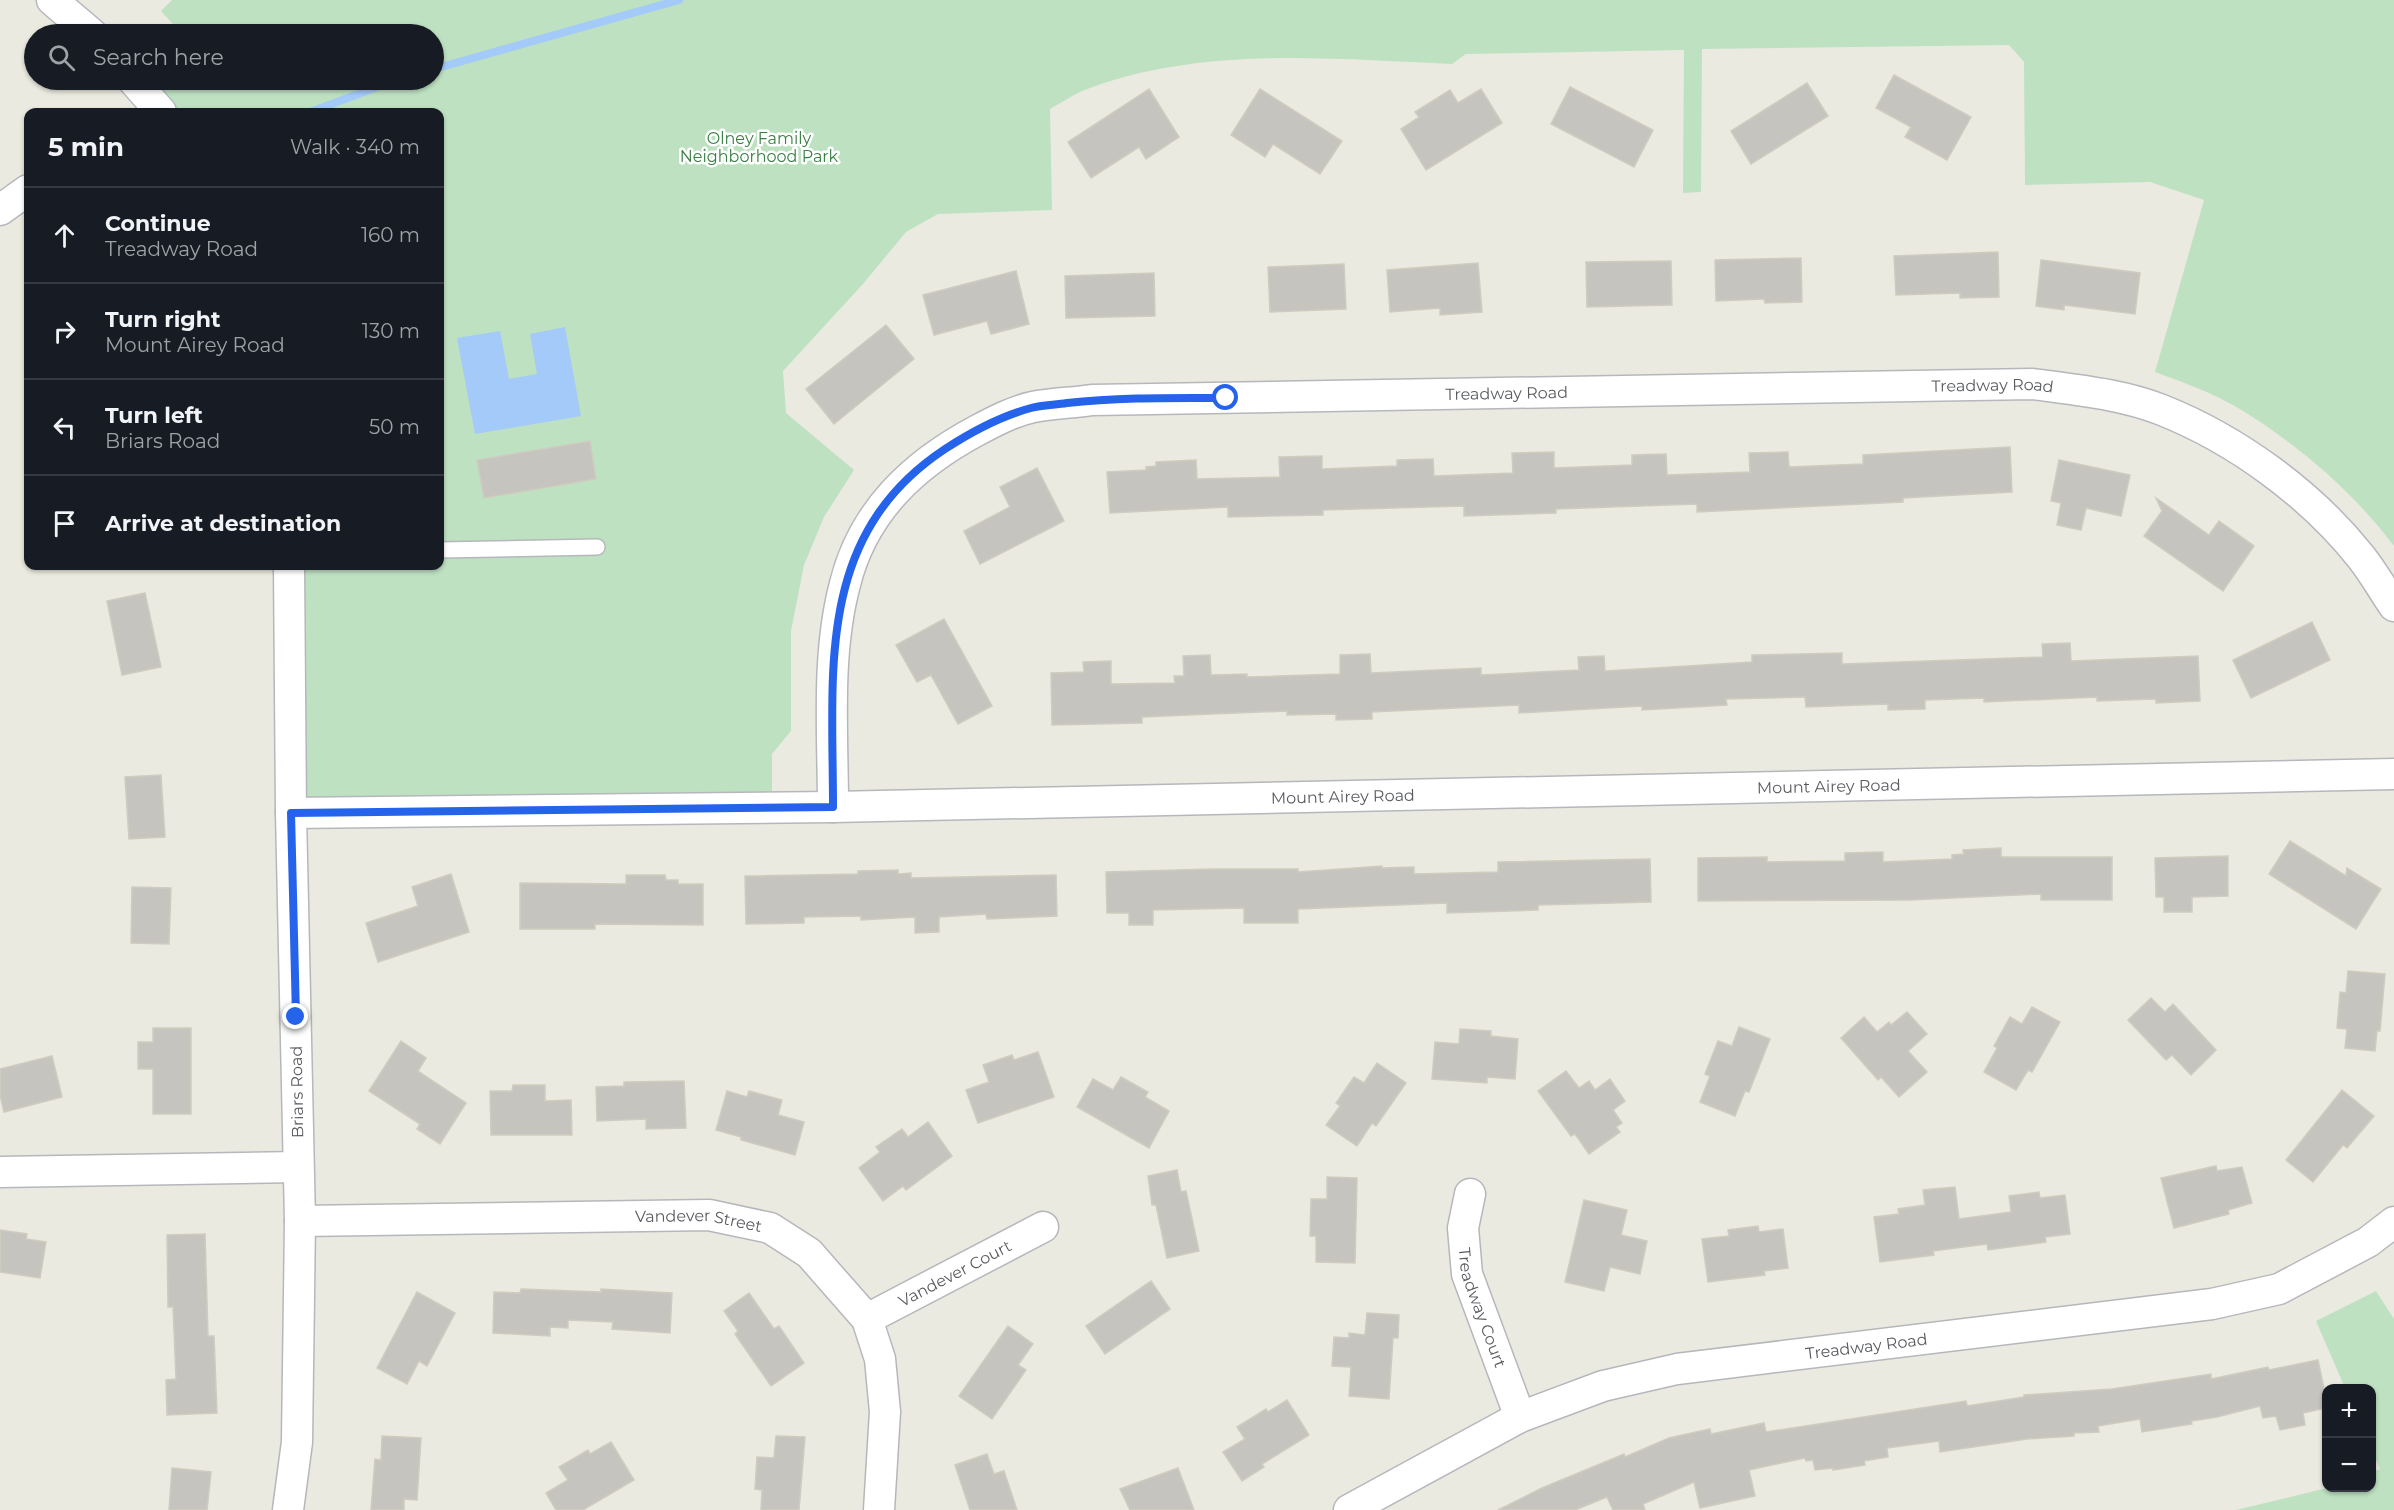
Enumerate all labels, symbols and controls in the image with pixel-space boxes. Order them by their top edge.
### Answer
search box [24,24,444,90]
icon: search [45,41,78,74]
text: Search here [93,44,224,71]
park label: Olney Family Neighborhood Park [680,129,839,166]
text: 5 min [48,131,124,163]
text: Walk · 340 m [290,135,420,159]
text: Continue [105,210,211,237]
icon: ahead [48,219,81,252]
text: 160 m [361,223,420,247]
text: Treadway Road [105,237,258,261]
text: Turn right [105,306,220,333]
icon: right [48,315,81,348]
text: 130 m [362,319,420,343]
text: Mount Airey Road [105,333,285,357]
street label: Treadway Road [1931,374,2055,396]
street label: Treadway Road [1445,382,1568,403]
route start [1212,384,1238,410]
text: Turn left [105,402,203,429]
icon: left [48,411,81,444]
text: 50 m [369,415,420,439]
text: Briars Road [105,429,220,453]
icon: arrive [48,507,81,540]
text: Arrive at destination [105,510,341,537]
street label: Mount Airey Road [1757,775,1901,797]
street label: Mount Airey Road [1271,785,1415,807]
route end [282,1003,308,1029]
street label: Briars Road [287,1046,307,1138]
street label: Vandever Street [635,1205,764,1236]
street label: Vandever Court [895,1236,1015,1310]
street label: Treadway Court [1455,1247,1510,1371]
street label: Treadway Road [1804,1329,1928,1363]
map controls [2322,1384,2376,1492]
button: + [2322,1384,2376,1438]
button: − [2322,1438,2376,1492]

